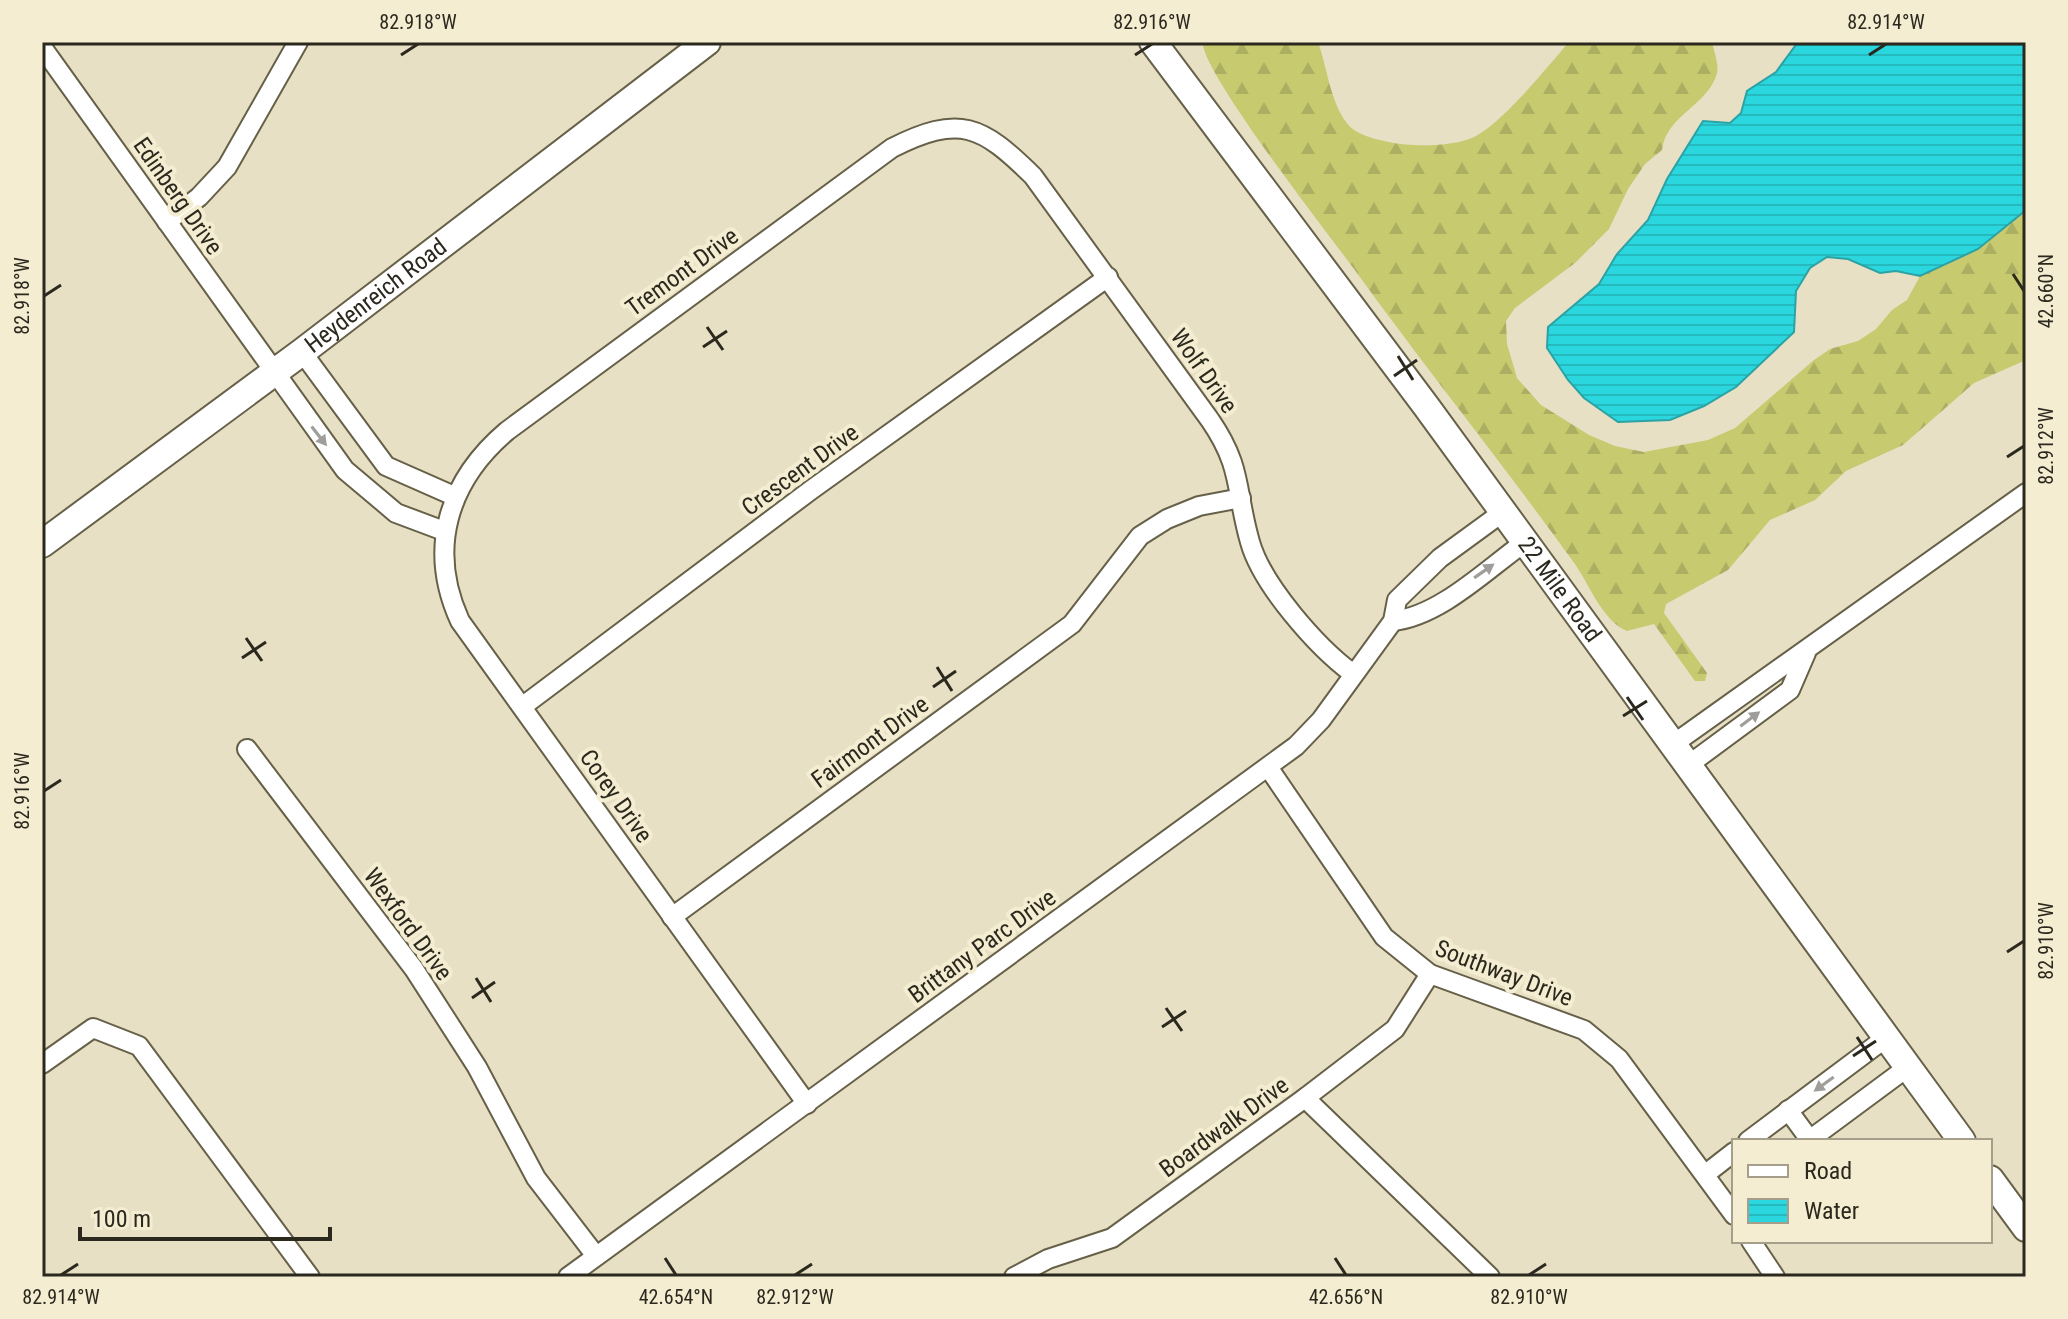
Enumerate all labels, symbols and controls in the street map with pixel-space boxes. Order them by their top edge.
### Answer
text: 82.918°W [379,10,457,34]
text: 82.916°W [1113,10,1191,34]
text: 82.914°W [1847,10,1925,34]
street label: Edinberg Drive [127,132,229,260]
street label: Tremont Drive [620,222,744,322]
street label: Heydenreich Road [299,233,452,359]
text: 42.660°N [2034,254,2058,328]
text: 82.918°W [10,257,34,335]
street label: Wolf Drive [1165,323,1243,419]
text: 82.912°W [2034,407,2058,485]
street label: Crescent Drive [736,418,864,522]
one-way arrow [310,426,327,446]
street label: 22 Mile Road [1512,531,1607,648]
one-way arrow [1474,564,1495,579]
street label: Fairmont Drive [806,690,934,794]
one-way arrow [1740,712,1760,728]
street label: Corey Drive [574,744,658,848]
text: 82.916°W [10,752,34,830]
street label: Wexford Drive [358,862,458,986]
street label: Brittany Parc Drive [903,883,1061,1009]
text: 82.910°W [2034,902,2058,980]
street label: Southway Drive [1431,934,1577,1012]
street label: Boardwalk Drive [1154,1071,1294,1183]
one-way arrow [1814,1075,1834,1091]
legend [1732,1139,1992,1243]
text: Road [1804,1157,1852,1185]
scale bar [80,1191,330,1241]
text: Water [1804,1197,1859,1225]
text: 100 m [92,1205,151,1233]
text: 82.914°W [22,1285,100,1309]
text: 42.654°N [639,1285,713,1309]
text: 82.912°W [756,1285,834,1309]
text: 42.656°N [1309,1285,1383,1309]
text: 82.910°W [1490,1285,1568,1309]

